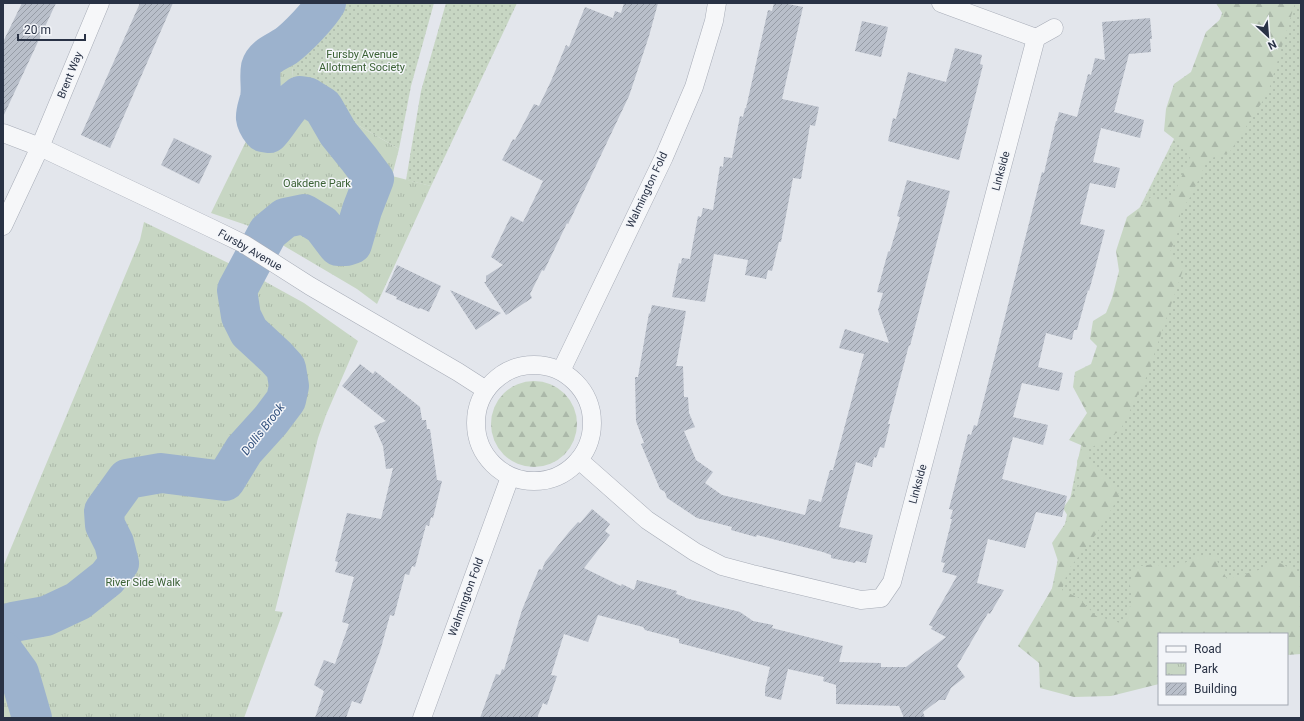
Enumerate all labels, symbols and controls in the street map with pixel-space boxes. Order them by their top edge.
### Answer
scale bar [18,16,85,42]
north arrow [1248,16,1288,56]
text: 20 m [24,23,51,37]
text: N [1266,37,1279,52]
park label: Fursby Avenue Allotment Society [319,48,406,74]
street label: Brent Way [55,49,86,100]
street label: Walmington Fold [624,150,670,230]
street label: Linkside [989,150,1013,192]
park label: Oakdene Park [283,177,351,190]
street label: Fursby Avenue [216,227,284,274]
water label: Dollis Brook [238,399,288,458]
street label: Linkside [906,463,930,505]
street label: Walmington Fold [446,556,486,638]
park label: River Side Walk [106,576,181,589]
legend [1158,633,1288,705]
text: Road [1194,642,1222,656]
text: Park [1194,662,1219,676]
text: Building [1194,682,1237,696]

